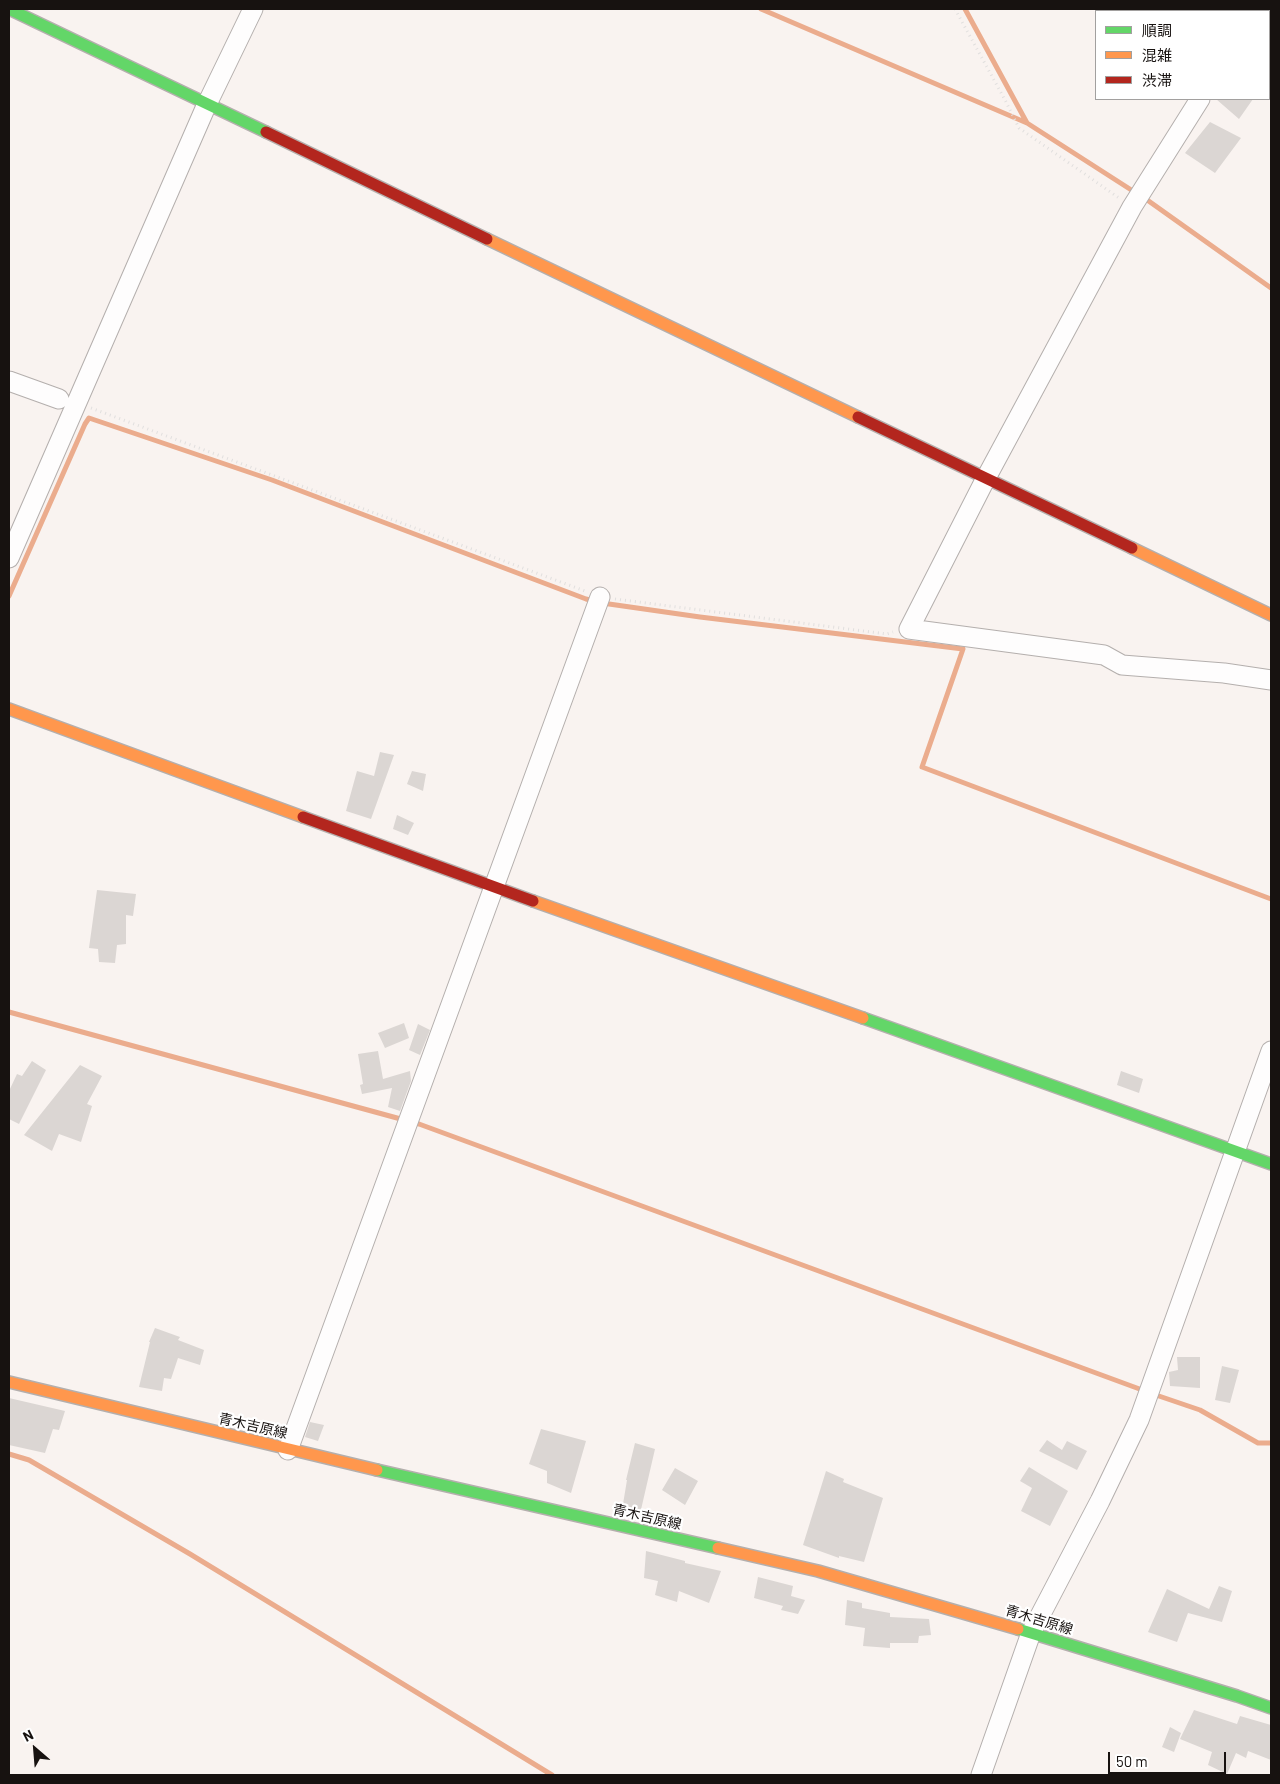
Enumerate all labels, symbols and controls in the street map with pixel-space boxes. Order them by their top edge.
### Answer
legend [1095,10,1270,100]
text: 順調 [1142,21,1172,39]
text: 混雑 [1142,46,1172,64]
text: 渋滞 [1142,71,1172,89]
street label: 青木吉原線 [217,1410,289,1442]
street label: 青木吉原線 [611,1501,683,1533]
street label: 青木吉原線 [1003,1602,1075,1638]
north arrow [10,1724,60,1774]
text: N [20,1726,36,1745]
scale bar [1110,1742,1228,1774]
text: 50 m [1116,1752,1148,1770]

